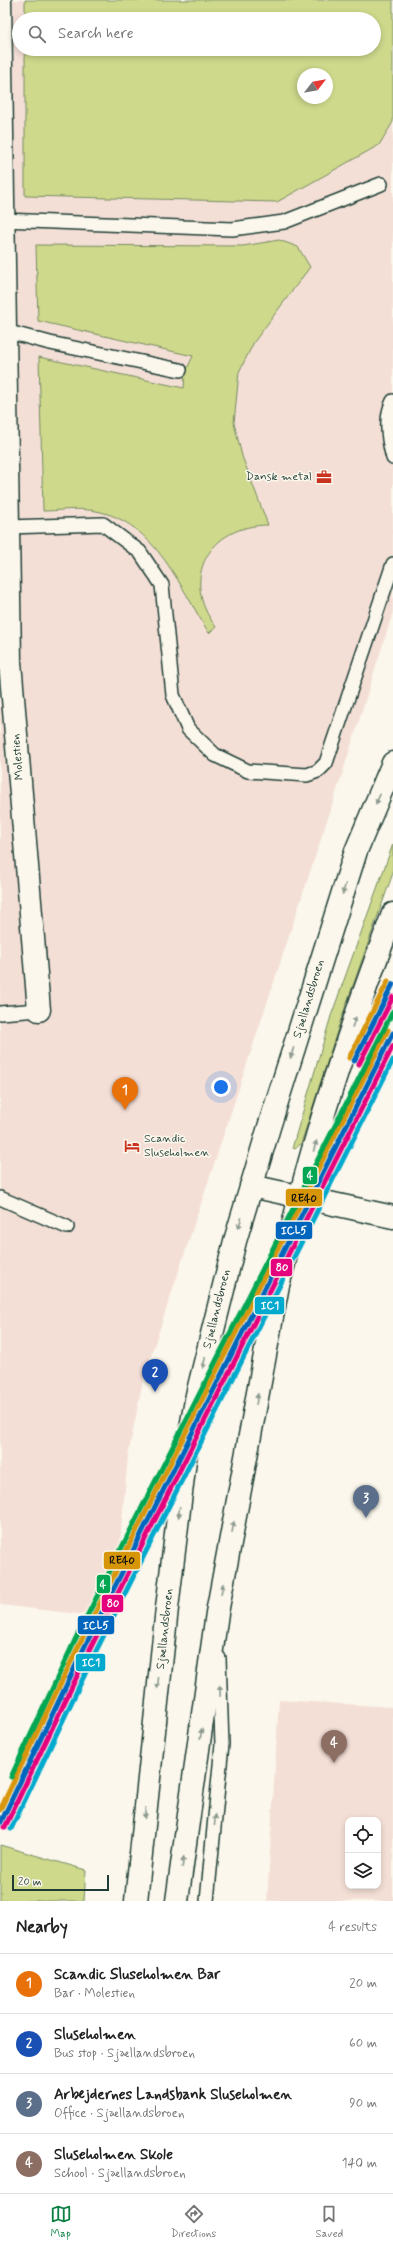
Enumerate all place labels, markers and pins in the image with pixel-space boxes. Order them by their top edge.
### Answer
office icon: Dansk metal [315,468,333,486]
place label: Dansk metal [246,469,312,485]
pin: 1 [112,1077,138,1110]
place label: Scandic Sluseholmen [144,1131,210,1161]
hotel icon: Scandic Sluseholmen [123,1137,141,1155]
pin: 2 [142,1359,168,1392]
pin: 3 [353,1485,379,1518]
pin: 4 [321,1730,347,1763]

